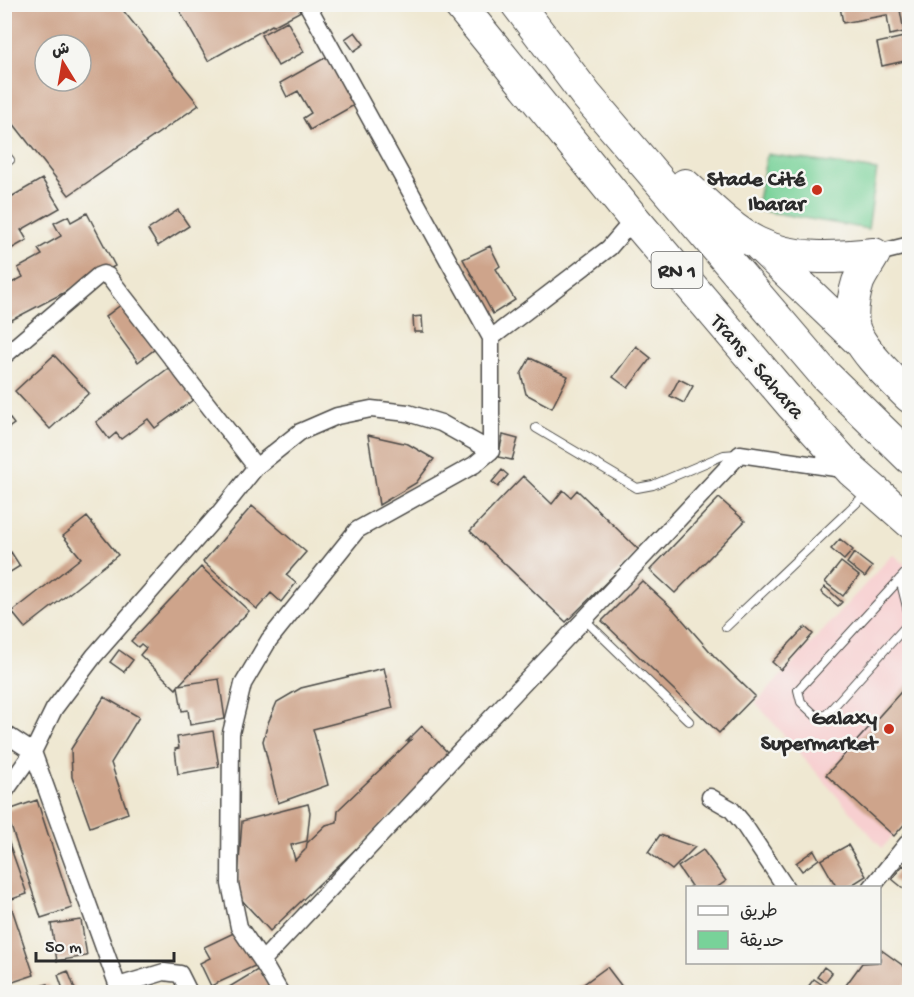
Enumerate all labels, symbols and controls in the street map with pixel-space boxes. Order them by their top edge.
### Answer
north arrow [33,33,93,93]
text: ش [50,41,71,63]
place label: Stade Cité Ibarar [707,168,807,219]
marker: Stade Cité Ibarar [810,183,824,197]
road number: RN 1 [652,252,702,288]
street label: Trans - Sahara [702,308,809,426]
place label: Galaxy Supermarket [761,707,879,758]
marker: Galaxy Supermarket [882,722,896,736]
legend [686,886,881,964]
text: طريق [740,902,778,923]
scale bar [36,925,174,963]
text: حديقة [740,932,784,953]
text: 50 m [45,938,82,959]

